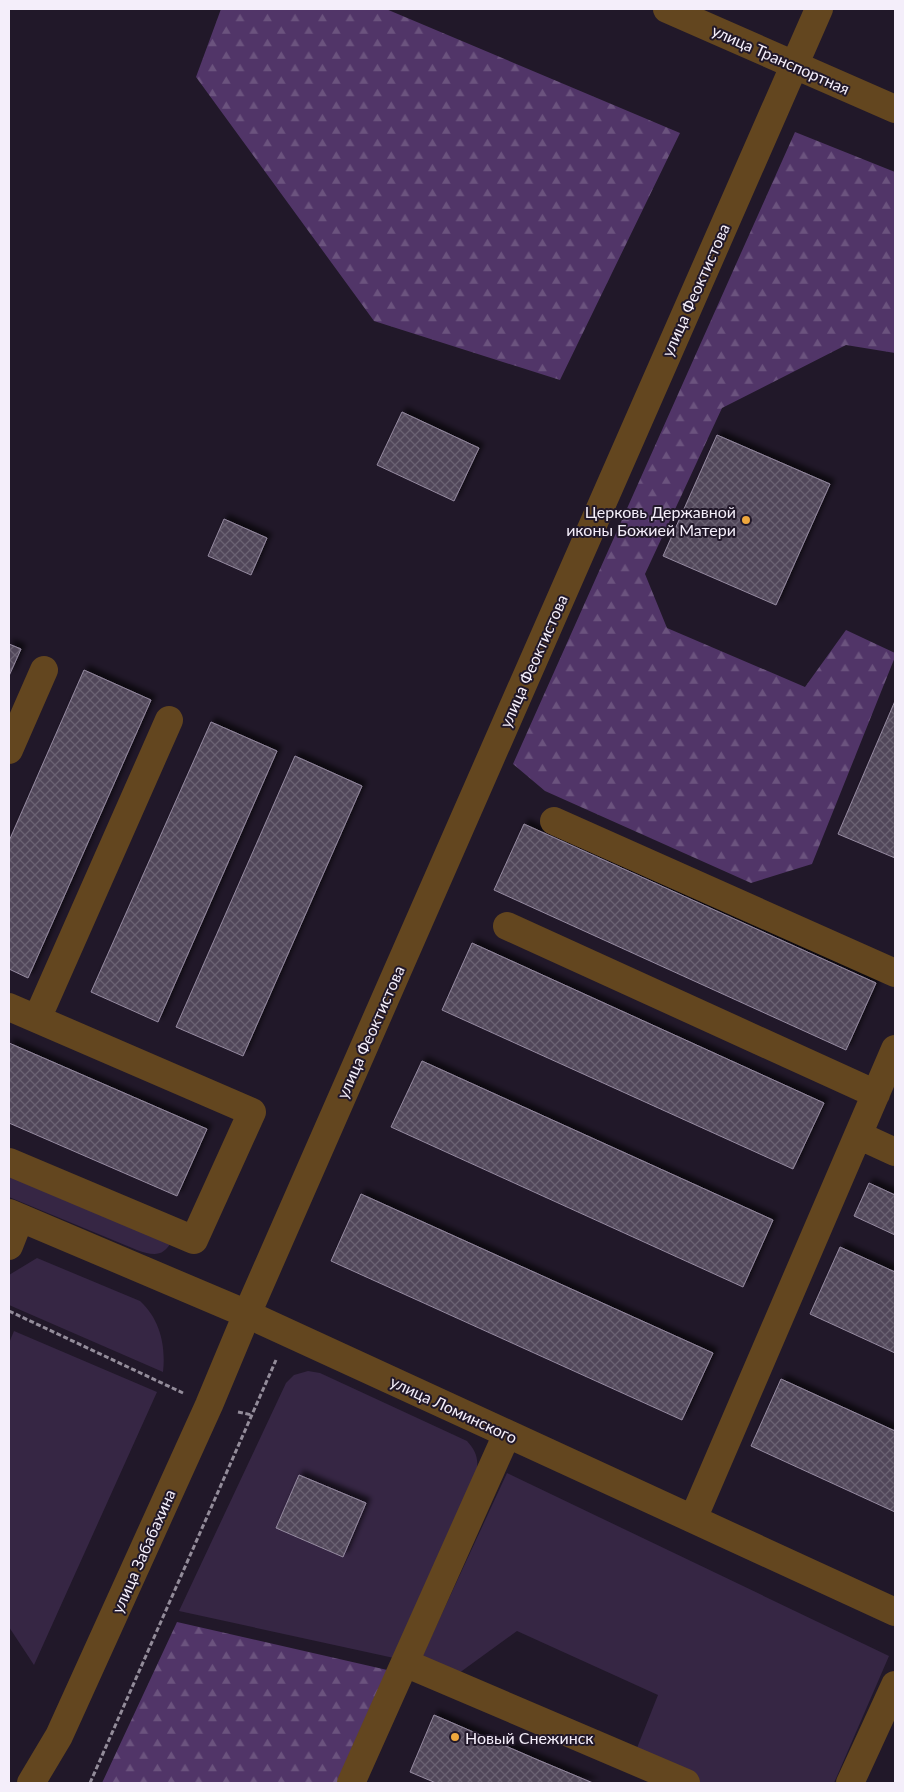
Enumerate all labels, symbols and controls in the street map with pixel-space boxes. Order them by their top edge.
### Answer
street label: улица Транспортная [709,20,853,98]
street label: улица Феоктистова [657,221,733,359]
place label: Церковь Державной иконы Божией Матери [566,502,736,539]
marker: Церковь Державной иконы Божией Матери [740,514,752,526]
street label: улица Феоктистова [495,592,571,730]
street label: улица Феоктистова [332,963,408,1101]
street label: улица Ломинского [388,1371,520,1447]
street label: улица Забабахина [107,1486,179,1616]
place label: Новый Снежинск [465,1728,594,1747]
marker: Новый Снежинск [449,1731,461,1743]

